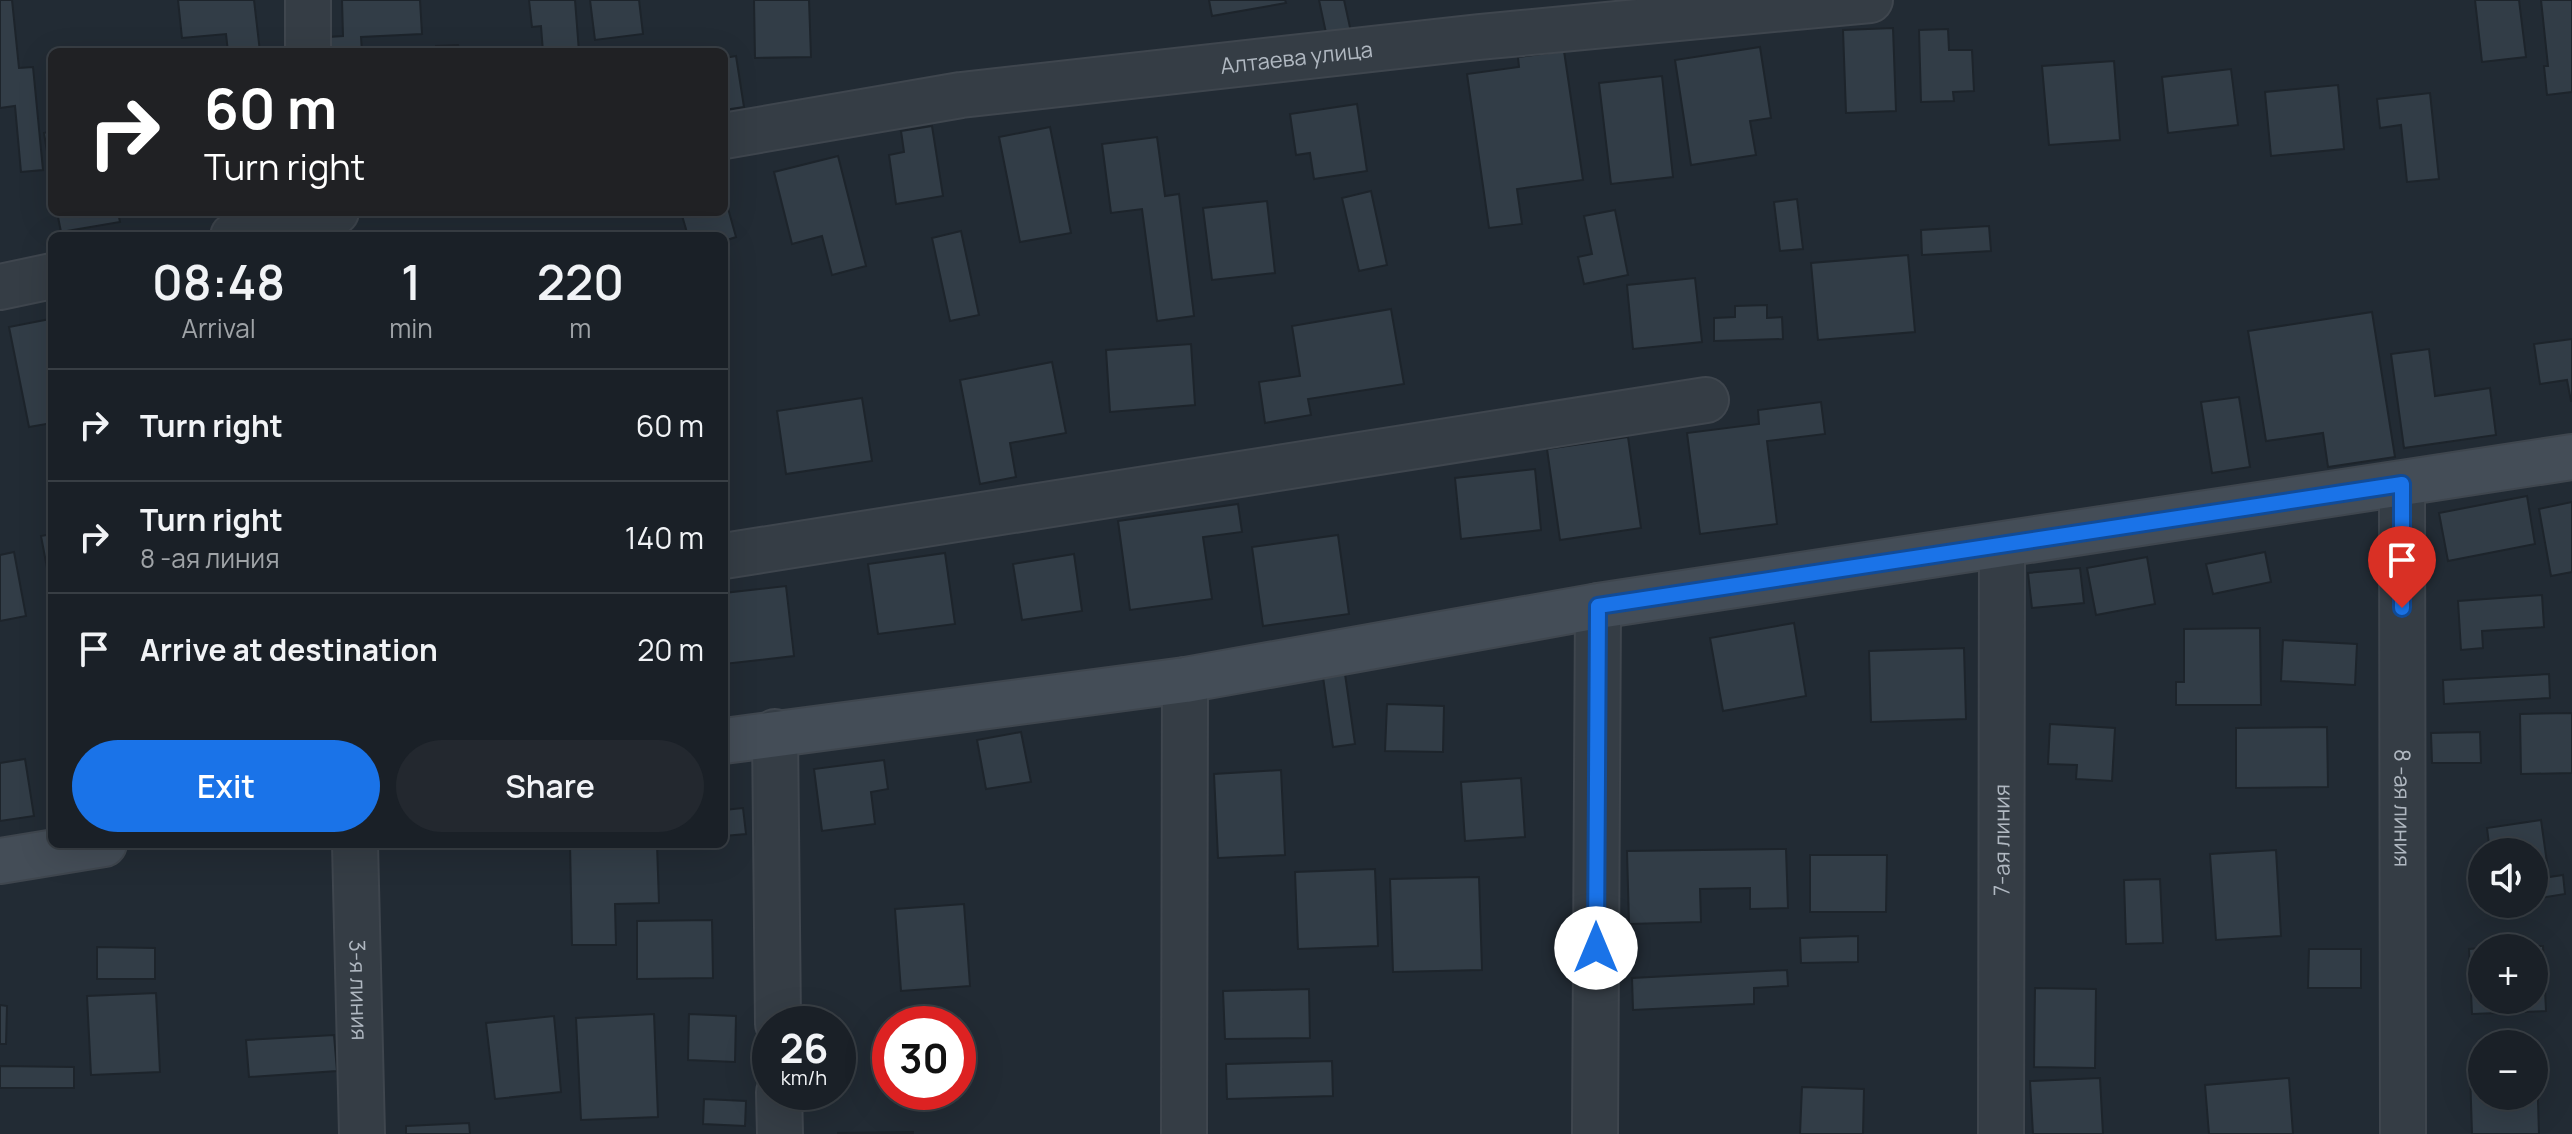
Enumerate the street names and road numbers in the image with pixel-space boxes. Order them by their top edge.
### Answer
street label: Алтаева улица [1219,34,1374,81]
street label: 8 -ая линия [2387,749,2418,867]
street label: 7-ая линия [1986,784,2017,896]
street label: 3-я линия [342,939,375,1041]

